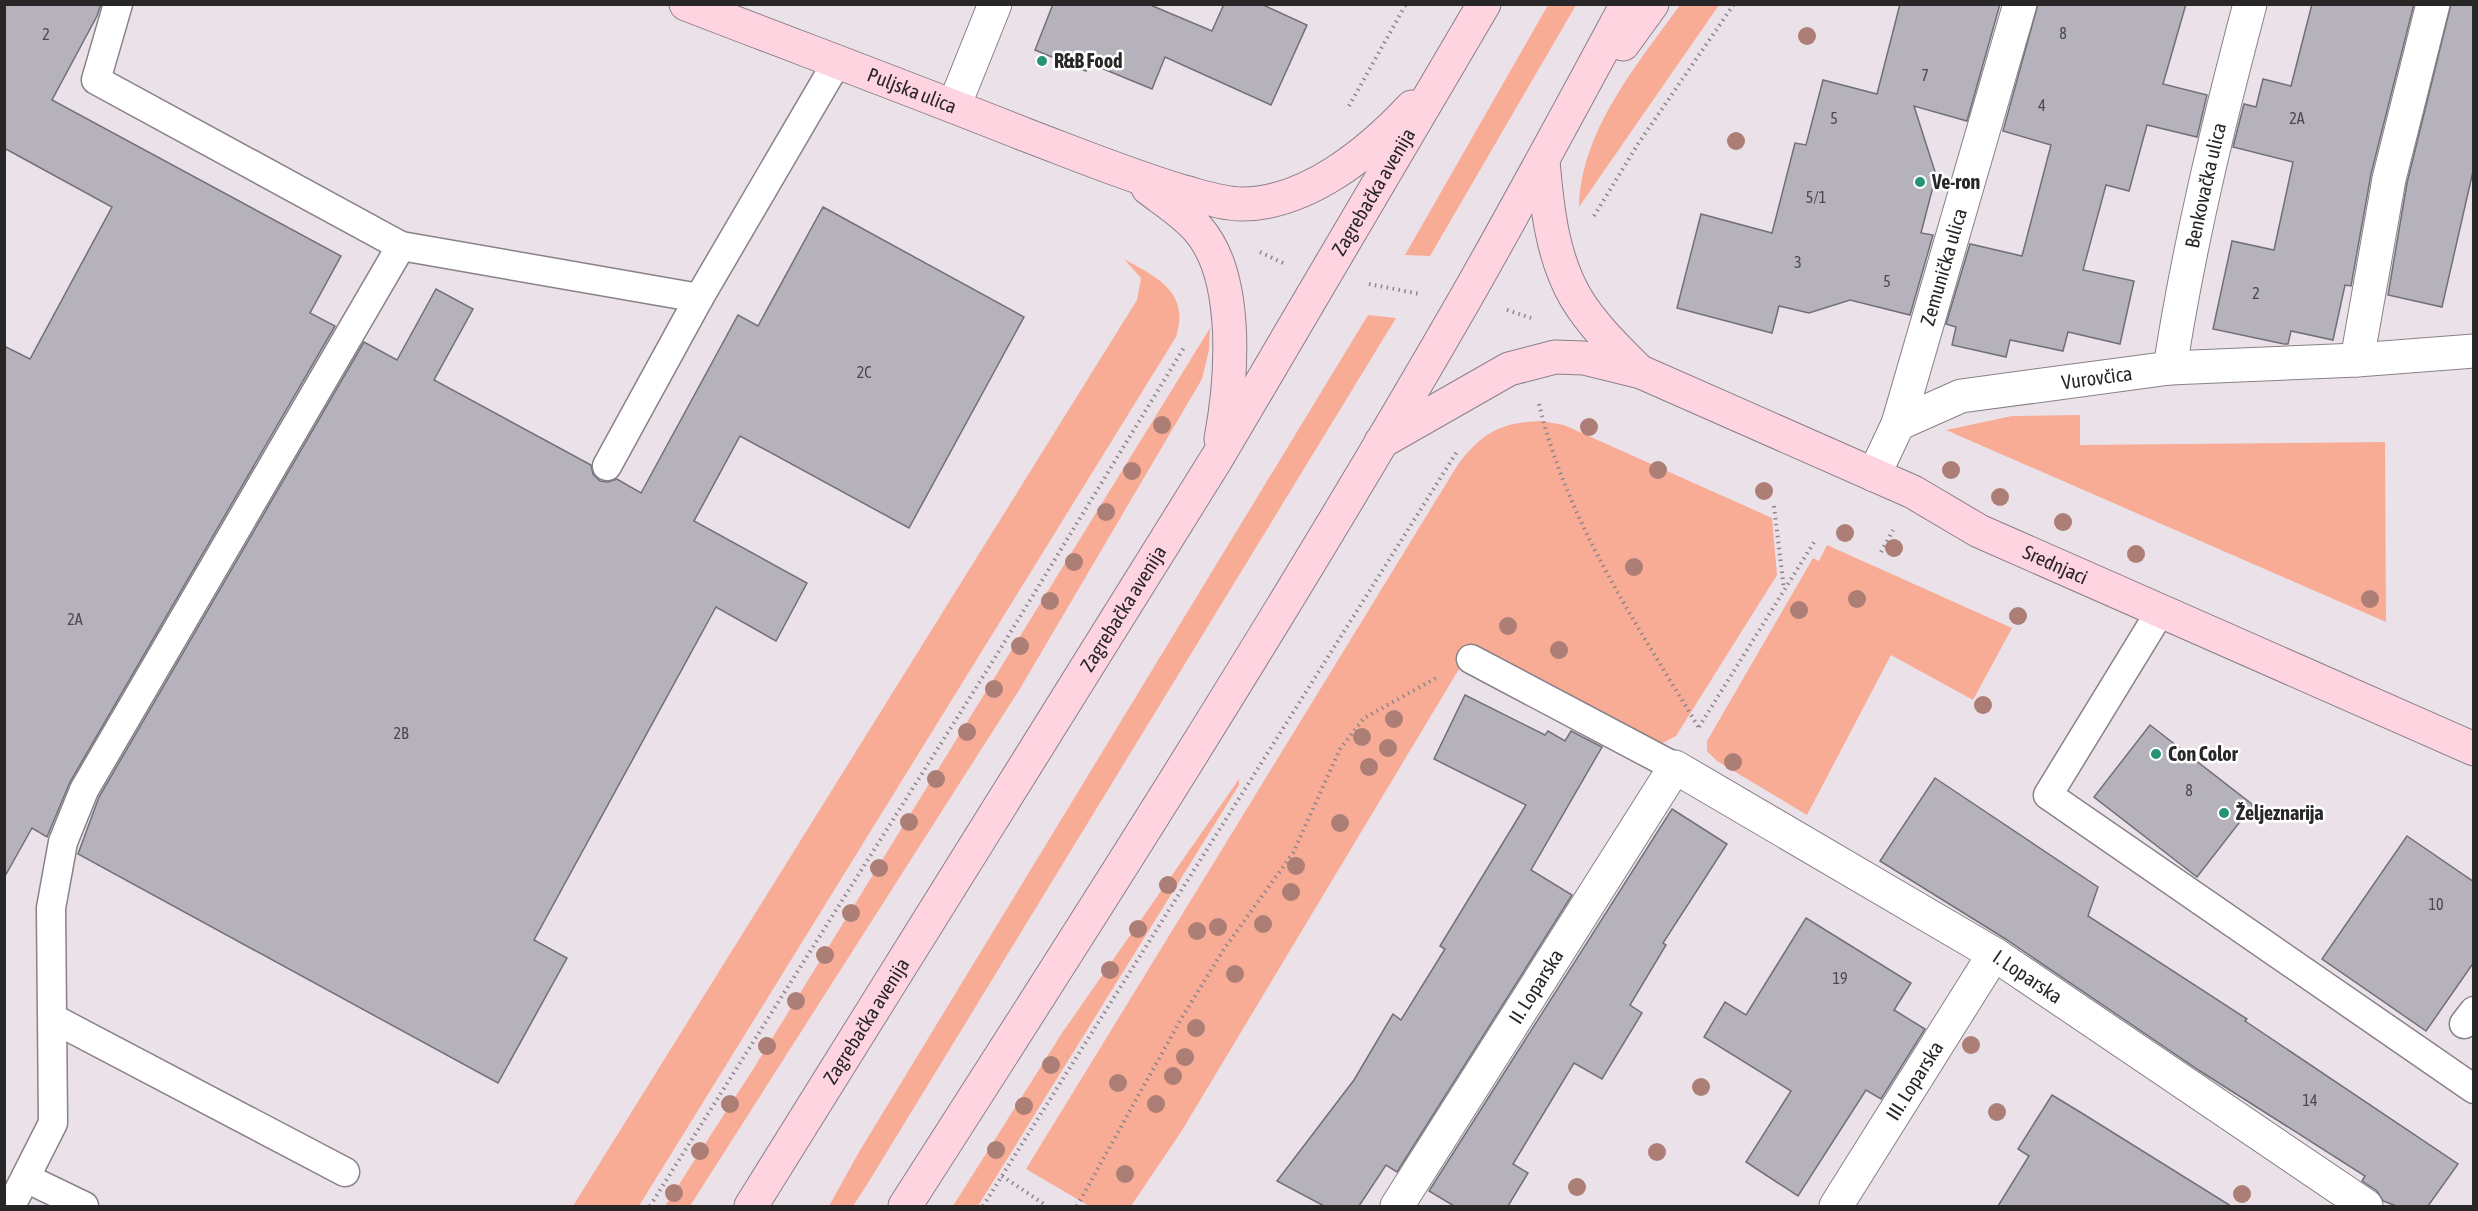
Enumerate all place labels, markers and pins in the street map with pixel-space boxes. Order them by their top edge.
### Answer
place label: R&B Food [1054,49,1123,72]
marker: R&B Food [1035,54,1049,68]
place label: Ve-ron [1931,170,1980,193]
marker: Ve-ron [1913,175,1927,189]
place label: Con Color [2168,742,2239,765]
marker: Con Color [2149,747,2163,761]
place label: Željeznarija [2236,801,2324,824]
marker: Željeznarija [2217,806,2231,820]

